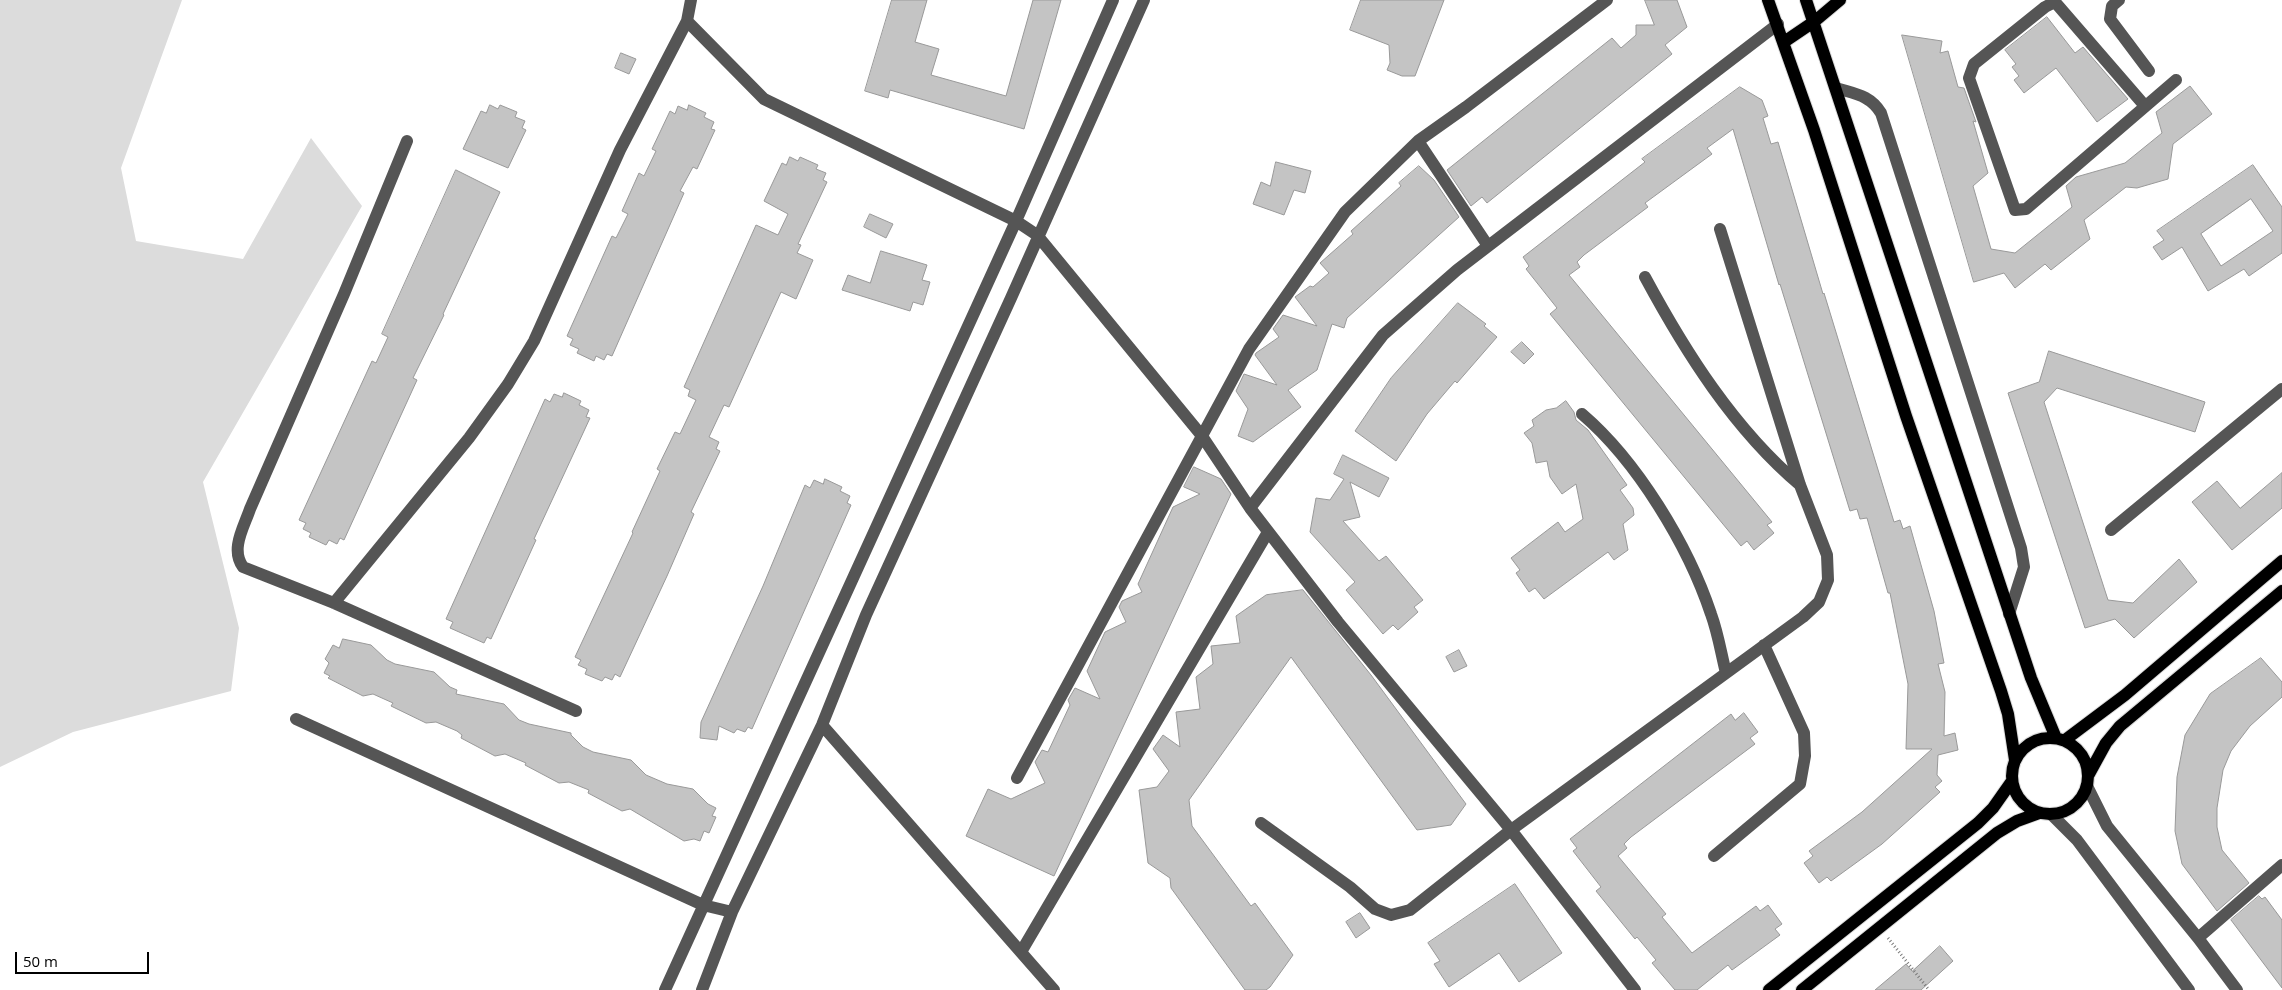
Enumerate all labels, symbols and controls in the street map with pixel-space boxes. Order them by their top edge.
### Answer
scale bar [18,942,151,974]
text: 50 m [23,951,58,971]

